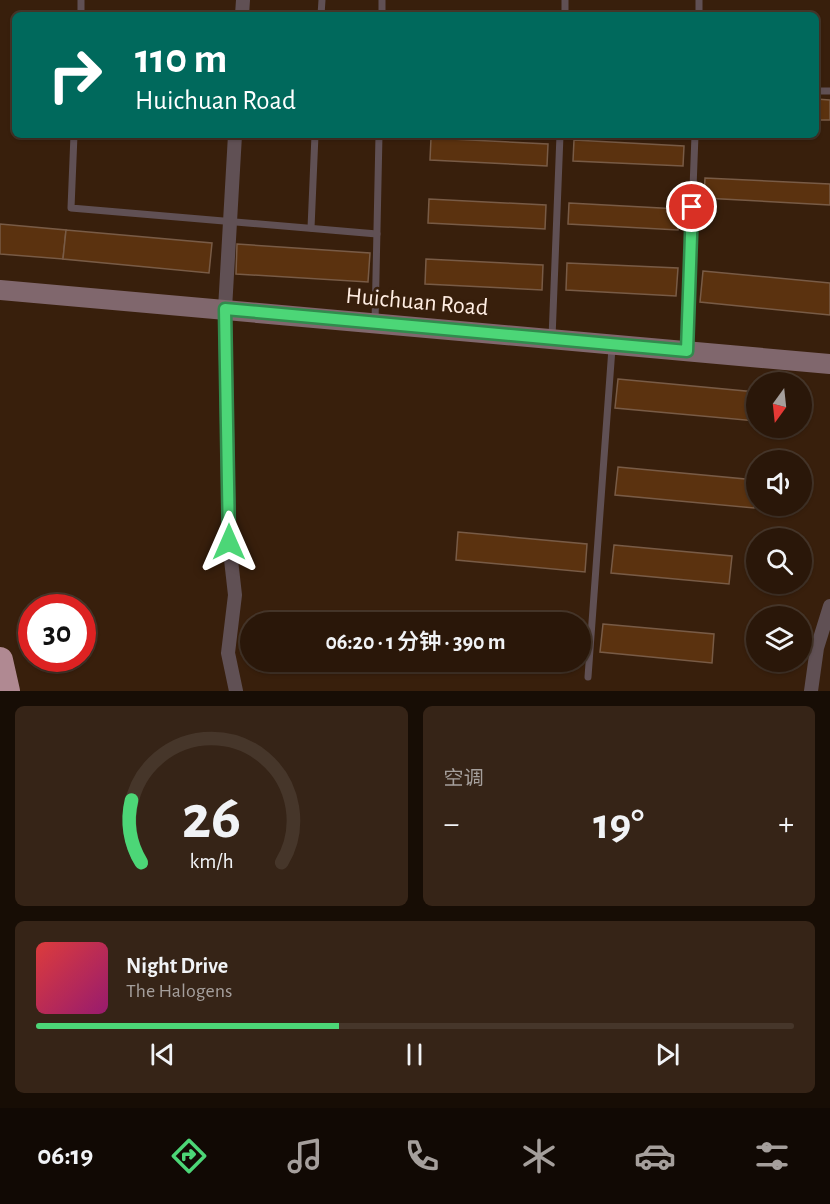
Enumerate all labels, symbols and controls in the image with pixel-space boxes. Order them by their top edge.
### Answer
icon: right [36,36,114,114]
text: 110 m [135,38,227,80]
text: Huichuan Road [135,87,296,114]
pin [666,181,717,232]
icon: arrive [675,190,708,223]
street label: Huichuan Road [345,284,489,320]
north arrow [746,372,812,438]
map controls [746,372,812,672]
button: sound [746,450,812,516]
position arrow [197,510,261,574]
button: search [746,528,812,594]
speed limit sign: 30 [18,594,96,672]
button: layers [746,606,812,672]
text: 06:20 · 1 分钟 · 390 m [325,631,506,653]
text: 空调 [444,769,484,789]
text: 26 [181,787,241,849]
text: 19° [593,802,644,847]
text: − [444,808,459,841]
text: + [778,808,794,841]
text: km/h [189,851,233,872]
text: Night Drive [126,955,228,977]
text: The Halogens [126,981,232,1001]
icon: previous [146,1038,179,1071]
icon: pause [398,1038,431,1071]
icon: next [651,1038,684,1071]
icon: directions [168,1135,210,1177]
icon: music [284,1135,326,1177]
icon: phone [401,1135,443,1177]
icon: climate [518,1135,560,1177]
icon: car [634,1135,676,1177]
icon: filters [751,1135,793,1177]
text: 06:19 [37,1142,93,1169]

